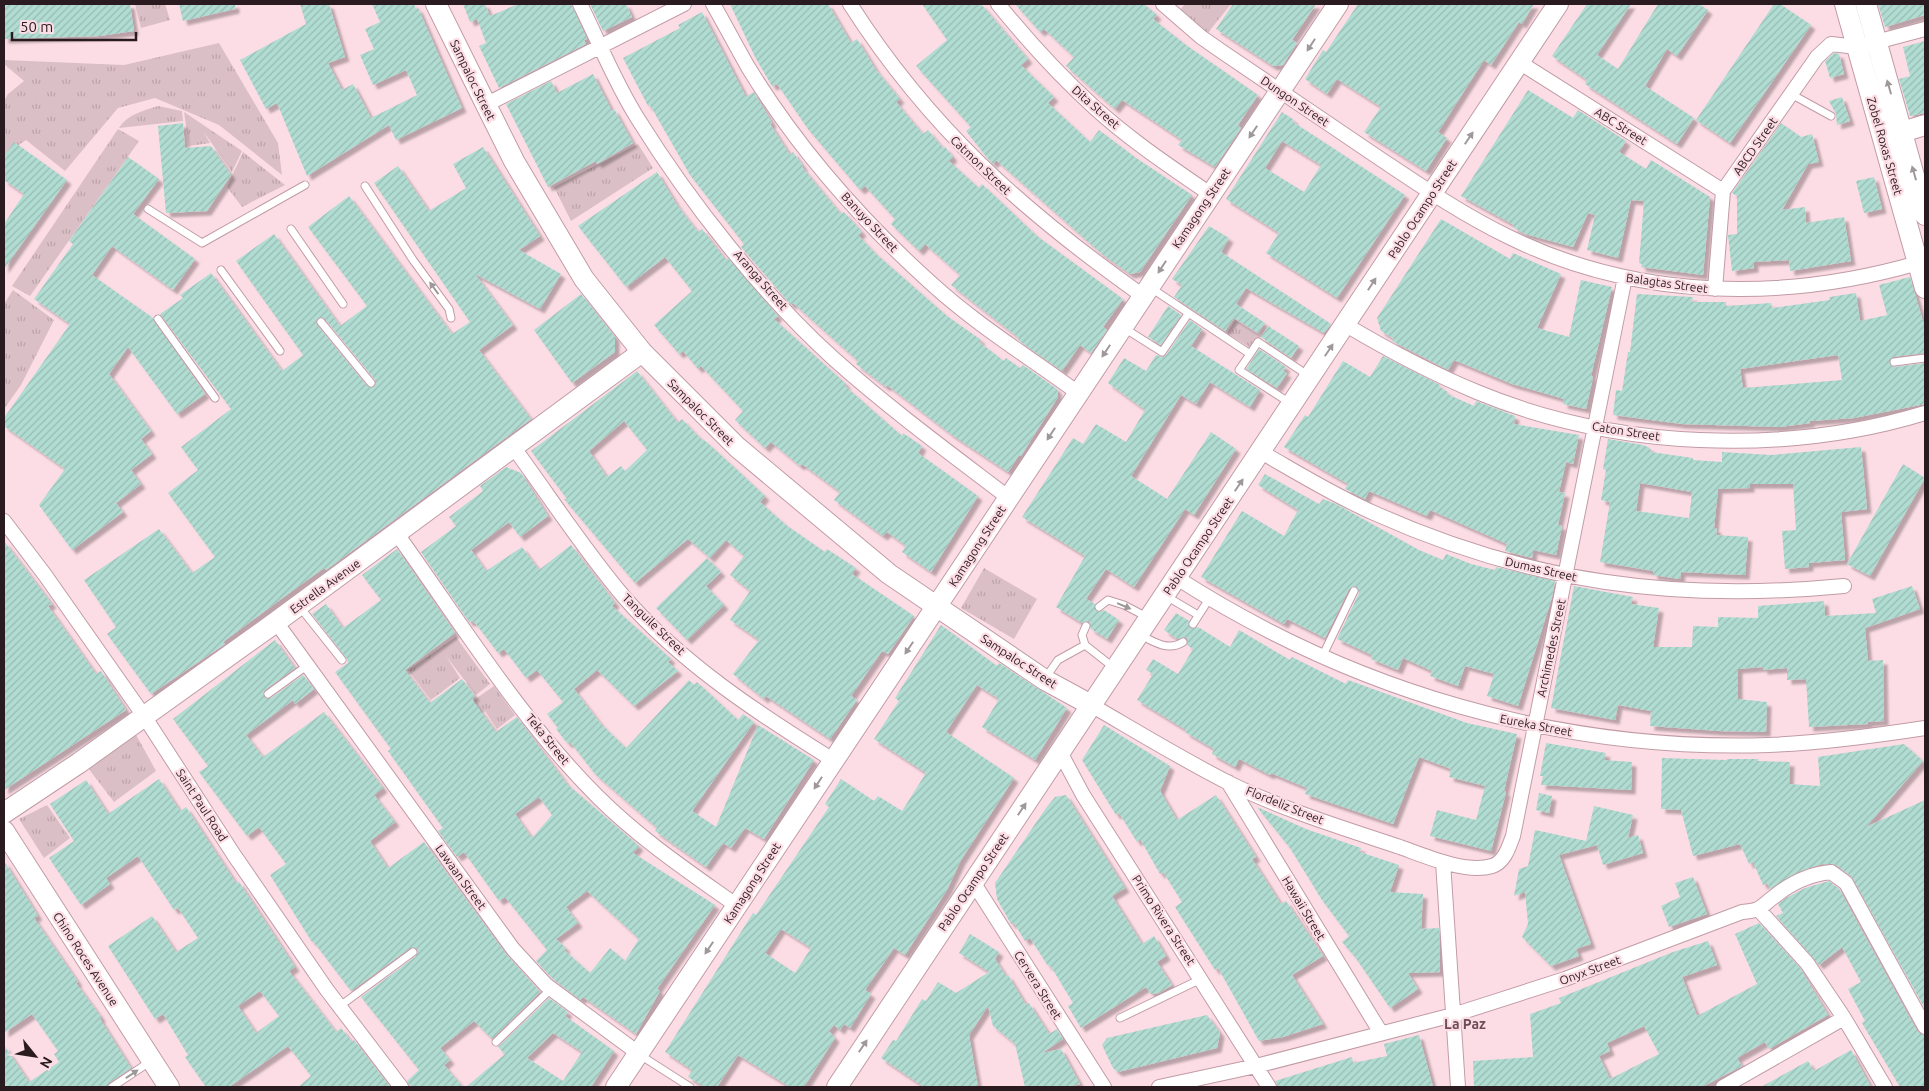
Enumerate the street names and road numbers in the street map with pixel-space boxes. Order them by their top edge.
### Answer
street label: Sampaloc Street [448,38,498,123]
street label: Dungon Street [1259,73,1332,129]
street label: Dita Street [1070,83,1123,131]
street label: Zobel Roxas Street [1865,96,1905,197]
street label: ABC Street [1593,105,1650,147]
street label: ABCD Street [1730,114,1780,177]
street label: Catmon Street [948,133,1014,197]
street label: Pablo Ocampo Street [1385,157,1459,261]
street label: Kamagong Street [1169,165,1233,251]
street label: Banuyo Street [839,190,901,255]
street label: Aranga Street [732,248,791,313]
street label: Balagtas Street [1625,271,1709,295]
street label: Sampaloc Street [665,376,737,448]
street label: Caton Street [1591,419,1661,443]
street label: Pablo Ocampo Street [1161,495,1236,597]
street label: Kamagong Street [946,503,1008,589]
street label: Dumas Street [1504,554,1578,584]
street label: Estrella Avenue [287,556,363,616]
street label: Tanguile Street [620,591,688,657]
street label: Archimedes Street [1534,598,1568,698]
street label: Sampaloc Street [979,632,1060,691]
street label: Teka Street [524,711,572,767]
street label: Eureka Street [1499,712,1573,738]
street label: Saint Paul Road [174,767,230,843]
street label: Flordeliz Street [1244,784,1326,827]
street label: Pablo Ocampo Street [936,831,1011,933]
street label: Kamagong Street [721,840,783,926]
street label: Lawaan Street [433,842,489,912]
street label: Primo Rivera Street [1130,873,1198,968]
street label: Hawaii Street [1280,874,1328,942]
street label: Chino Roces Avenue [51,910,121,1008]
street label: Cervera Street [1012,948,1064,1022]
street label: Onyx Street [1558,953,1623,987]

